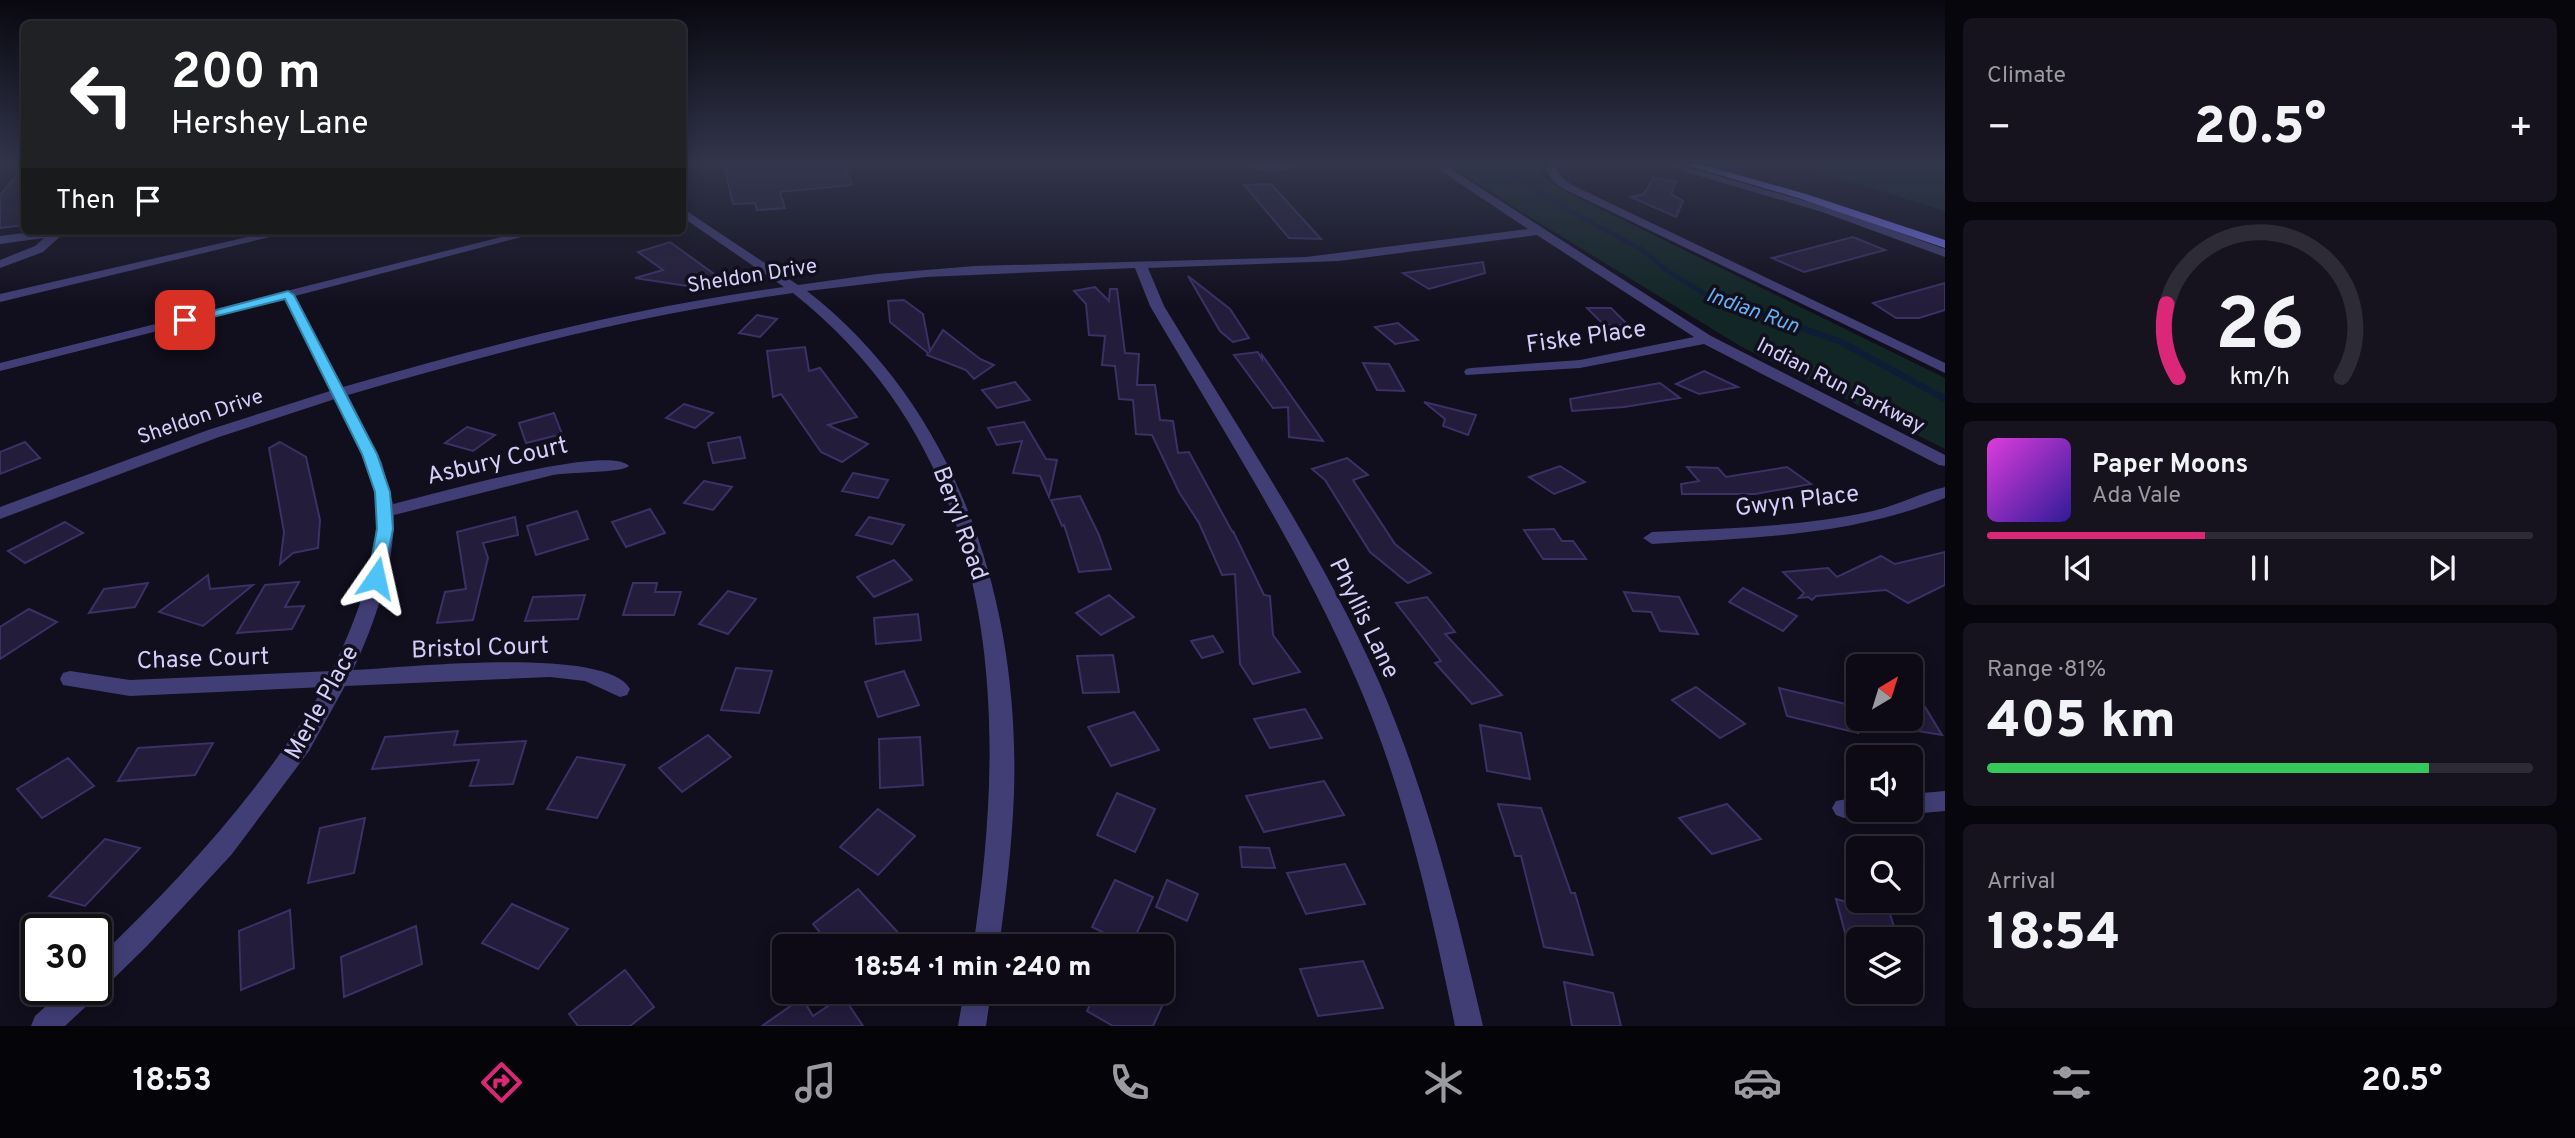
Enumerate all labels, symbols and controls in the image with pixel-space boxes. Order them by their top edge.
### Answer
text: 200 m [171,44,321,106]
icon: left [56,49,147,140]
text: Climate [1987,62,2066,91]
text: 20.5° [2194,96,2326,162]
text: Hershey Lane [171,105,369,145]
text: − [1987,105,2012,154]
text: + [2508,105,2533,154]
icon: arrive [129,182,167,220]
text: Then [56,185,115,218]
street label: Sheldon Drive [685,253,819,300]
water label: Indian Run [1702,282,1803,341]
text: 26 [2215,284,2305,376]
pin [155,290,215,350]
icon: arrive [166,301,204,339]
street label: Fiske Place [1524,315,1648,361]
street label: Indian Run Parkway [1752,332,1929,440]
text: km/h [2230,362,2290,394]
street label: Sheldon Drive [134,383,267,452]
street label: Asbury Court [424,431,571,493]
text: Paper Moons [2092,449,2248,482]
street label: Beryl Road [925,463,994,585]
street label: Gwyn Place [1733,479,1861,524]
text: Ada Vale [2092,482,2181,511]
position arrow [339,541,413,615]
icon: previous [2059,549,2097,587]
icon: pause [2241,549,2279,587]
icon: next [2423,549,2461,587]
street label: Phyllis Lane [1321,554,1405,684]
street label: Bristol Court [411,632,549,666]
street label: Merle Place [279,641,366,765]
street label: Chase Court [136,643,270,677]
north arrow [1846,654,1923,732]
map controls [1846,654,1923,1004]
text: Range · 81% [1987,656,2106,685]
text: 405 km [1987,690,2176,756]
button: sound [1846,745,1923,822]
button: search [1846,836,1923,913]
text: Arrival [1987,868,2056,897]
text: 18:54 [1987,902,2121,968]
speed limit sign: 30 [21,914,112,1005]
button: layers [1846,927,1923,1004]
text: 18:54 · 1 min · 240 m [855,952,1091,985]
icon: directions [477,1058,526,1107]
icon: music [791,1058,840,1107]
icon: phone [1105,1058,1154,1107]
icon: climate [1419,1058,1468,1107]
icon: car [1733,1058,1782,1107]
icon: filters [2047,1058,2096,1107]
text: 18:53 [133,1062,212,1102]
text: 20.5° [2361,1062,2442,1102]

